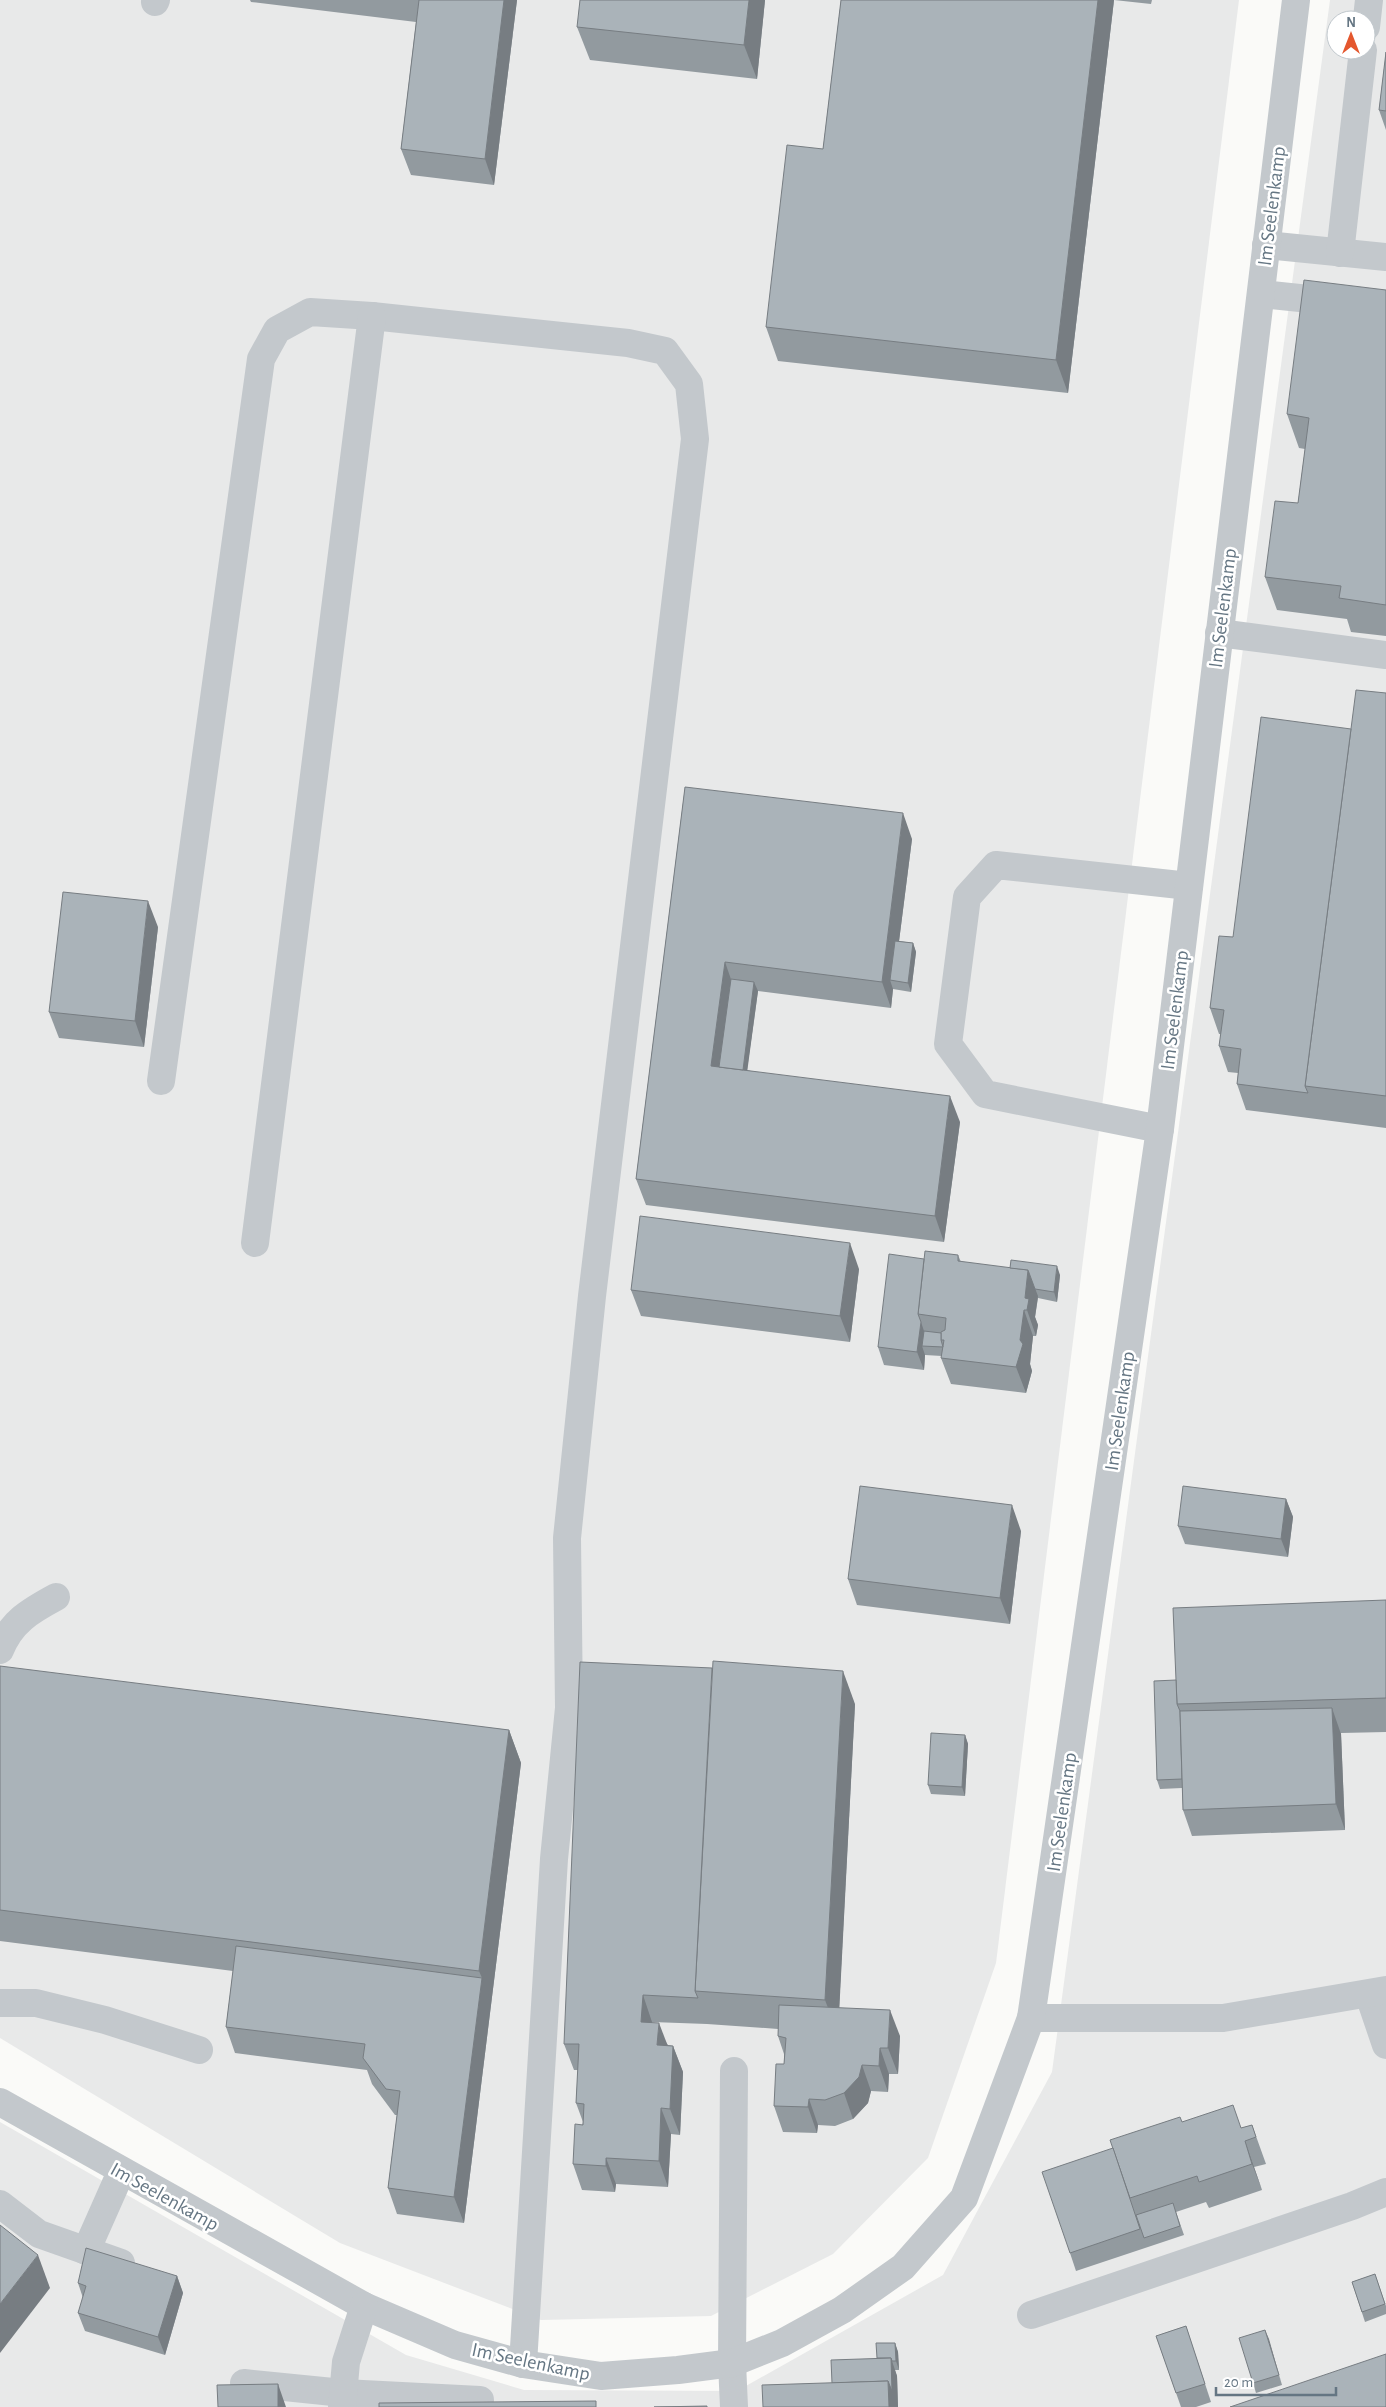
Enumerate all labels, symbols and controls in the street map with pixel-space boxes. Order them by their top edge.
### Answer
north arrow [1326,10,1376,60]
text: N [1346,16,1356,30]
street label: Im Seelenkamp [1255,145,1289,267]
street label: Im Seelenkamp [1206,547,1240,669]
street label: Im Seelenkamp [1158,949,1192,1071]
street label: Im Seelenkamp [1102,1350,1138,1472]
street label: Im Seelenkamp [1044,1751,1080,1873]
street label: Im Seelenkamp [107,2159,222,2235]
street label: Im Seelenkamp [470,2340,592,2384]
scale bar [1216,2364,1336,2396]
text: 20 m [1224,2375,1253,2390]

